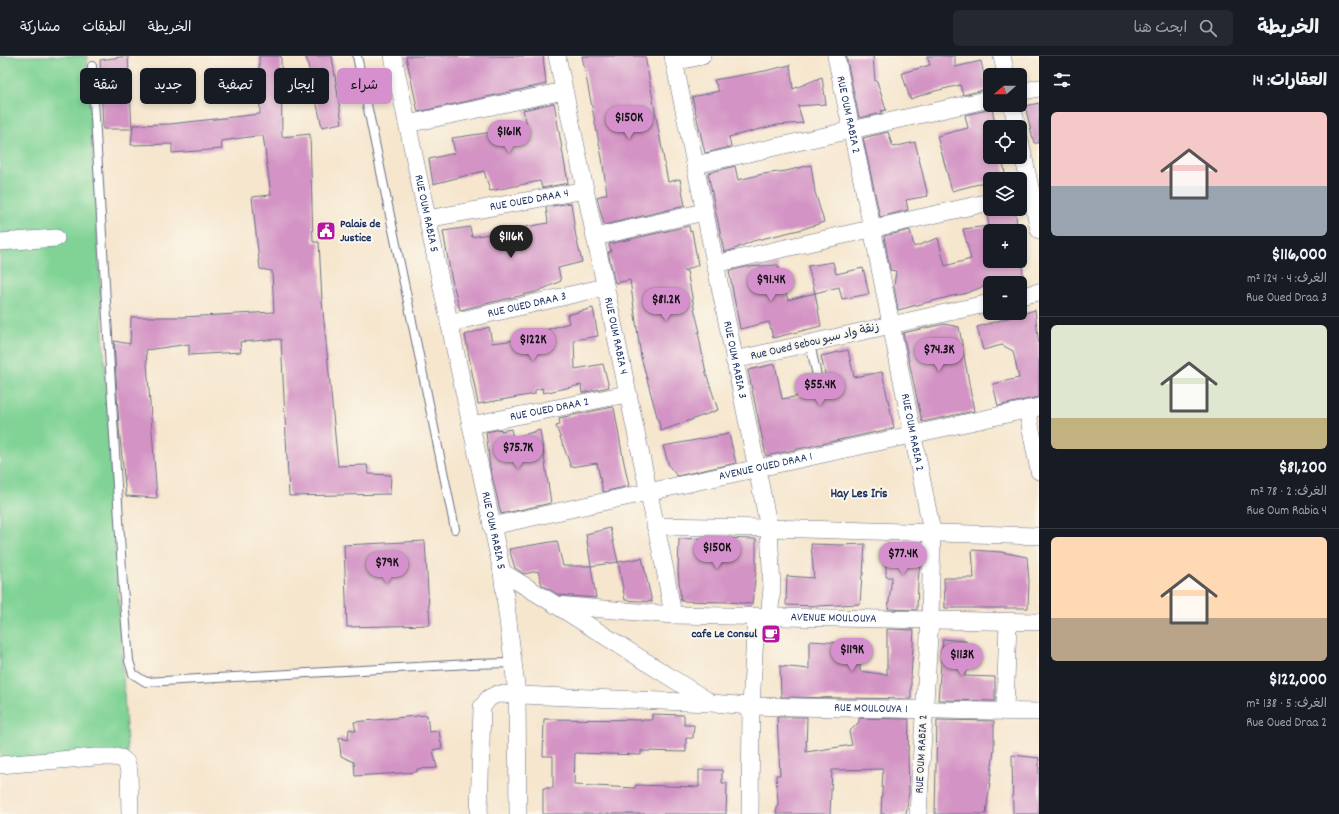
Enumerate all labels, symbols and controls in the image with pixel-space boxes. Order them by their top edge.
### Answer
search box [953,10,1233,46]
text: الخريطة [1257,16,1319,43]
icon: search [1197,17,1219,39]
text: مشاركة [20,18,60,38]
text: الطبقات [82,18,126,38]
text: الخريطة [148,18,191,38]
text: ابحث هنا [1134,18,1187,40]
chip: شقة [80,68,132,104]
chip: جديد [140,68,196,104]
chip: تصفية [204,68,266,104]
chip: إيجار [274,68,329,104]
chip: شراء [337,68,392,104]
north arrow [983,68,1027,112]
map controls [983,68,1027,320]
icon: filters [1051,69,1073,91]
text: العقارات: 14 [1253,70,1327,94]
street label: RUE OUM RABIA 2 [832,74,865,155]
pin: $150K [601,106,657,140]
text: $150K [615,109,643,128]
pin: $161K [481,120,537,154]
button: locate [983,120,1027,164]
text: $161K [497,123,521,142]
icon: home [1153,138,1225,210]
button: layers [983,172,1027,216]
street label: RUE OUM RABIA 5 [410,173,443,254]
street label: RUE OUED DRAA 4 [488,185,570,216]
place label: Palais de Justice [340,216,381,247]
public building icon: Palais de Justice [315,220,337,242]
button: + [983,224,1027,268]
pin: $116K [483,225,539,259]
text: $116K [499,228,523,247]
text: $116,000 [1272,244,1327,268]
pin: $91.4K [738,268,804,302]
text: الغرف: 4 · 124 m² [1247,270,1327,289]
text: $91.4K [757,271,785,290]
button: − [983,276,1027,320]
street label: RUE OUED DRAA 3 [486,288,568,322]
pin: $81.2K [633,288,699,322]
text: Rue Oued Draa 3 [1246,289,1327,308]
text: $81.2K [652,291,680,310]
street label: RUE OUM RABIA 4 [599,296,632,376]
street label: RUE OUM RABIA 3 [719,319,751,400]
street label: Rue Oued Sebou زنقة واد سبو [749,319,881,365]
pin: $122K [505,328,561,362]
text: $122K [520,331,546,350]
pin: $74.3K [906,338,972,372]
text: $74.3K [924,341,954,360]
icon: home [1153,351,1225,423]
pin: $55.4K [787,373,853,407]
text: $55.4K [804,376,836,395]
street label: RUE OUM RABIA 2 [896,392,928,473]
street label: RUE OUED DRAA 2 [509,393,590,426]
pin: $75.7K [485,436,551,470]
text: $75.7K [503,439,533,458]
street label: AVENUE OUED DRAA 1 [717,448,814,485]
text: $81,200 [1279,457,1327,481]
text: الغرف: 2 · 78 m² [1250,483,1327,502]
district label: Hay Les Iris [830,485,888,504]
street label: RUE OUM RABIA 5 [477,490,510,571]
text: Rue Oum Rabia 4 [1246,502,1327,521]
pin: $150K [689,536,745,570]
text: $150K [703,539,731,558]
pin: $77.4K [870,542,936,576]
text: $77.4K [888,545,918,564]
pin: $79K [363,551,411,585]
text: $79K [375,554,399,573]
icon: home [1153,563,1225,635]
street label: AVENUE MOULOUYA [790,609,877,627]
cafe icon: cafe Le Consul [760,623,782,645]
place label: cafe Le Consul [691,626,757,643]
pin: $119K [824,638,880,672]
text: $119K [840,641,864,660]
pin: $113K [934,643,990,677]
text: $113K [950,646,974,665]
text: $122,000 [1269,669,1327,693]
text: الغرف: 5 · 138 m² [1246,695,1327,714]
street label: RUE MOULOUYA 1 [834,699,908,718]
street label: RUE OUM RABIA 2 [911,714,933,794]
text: Rue Oued Draa 2 [1246,714,1327,733]

